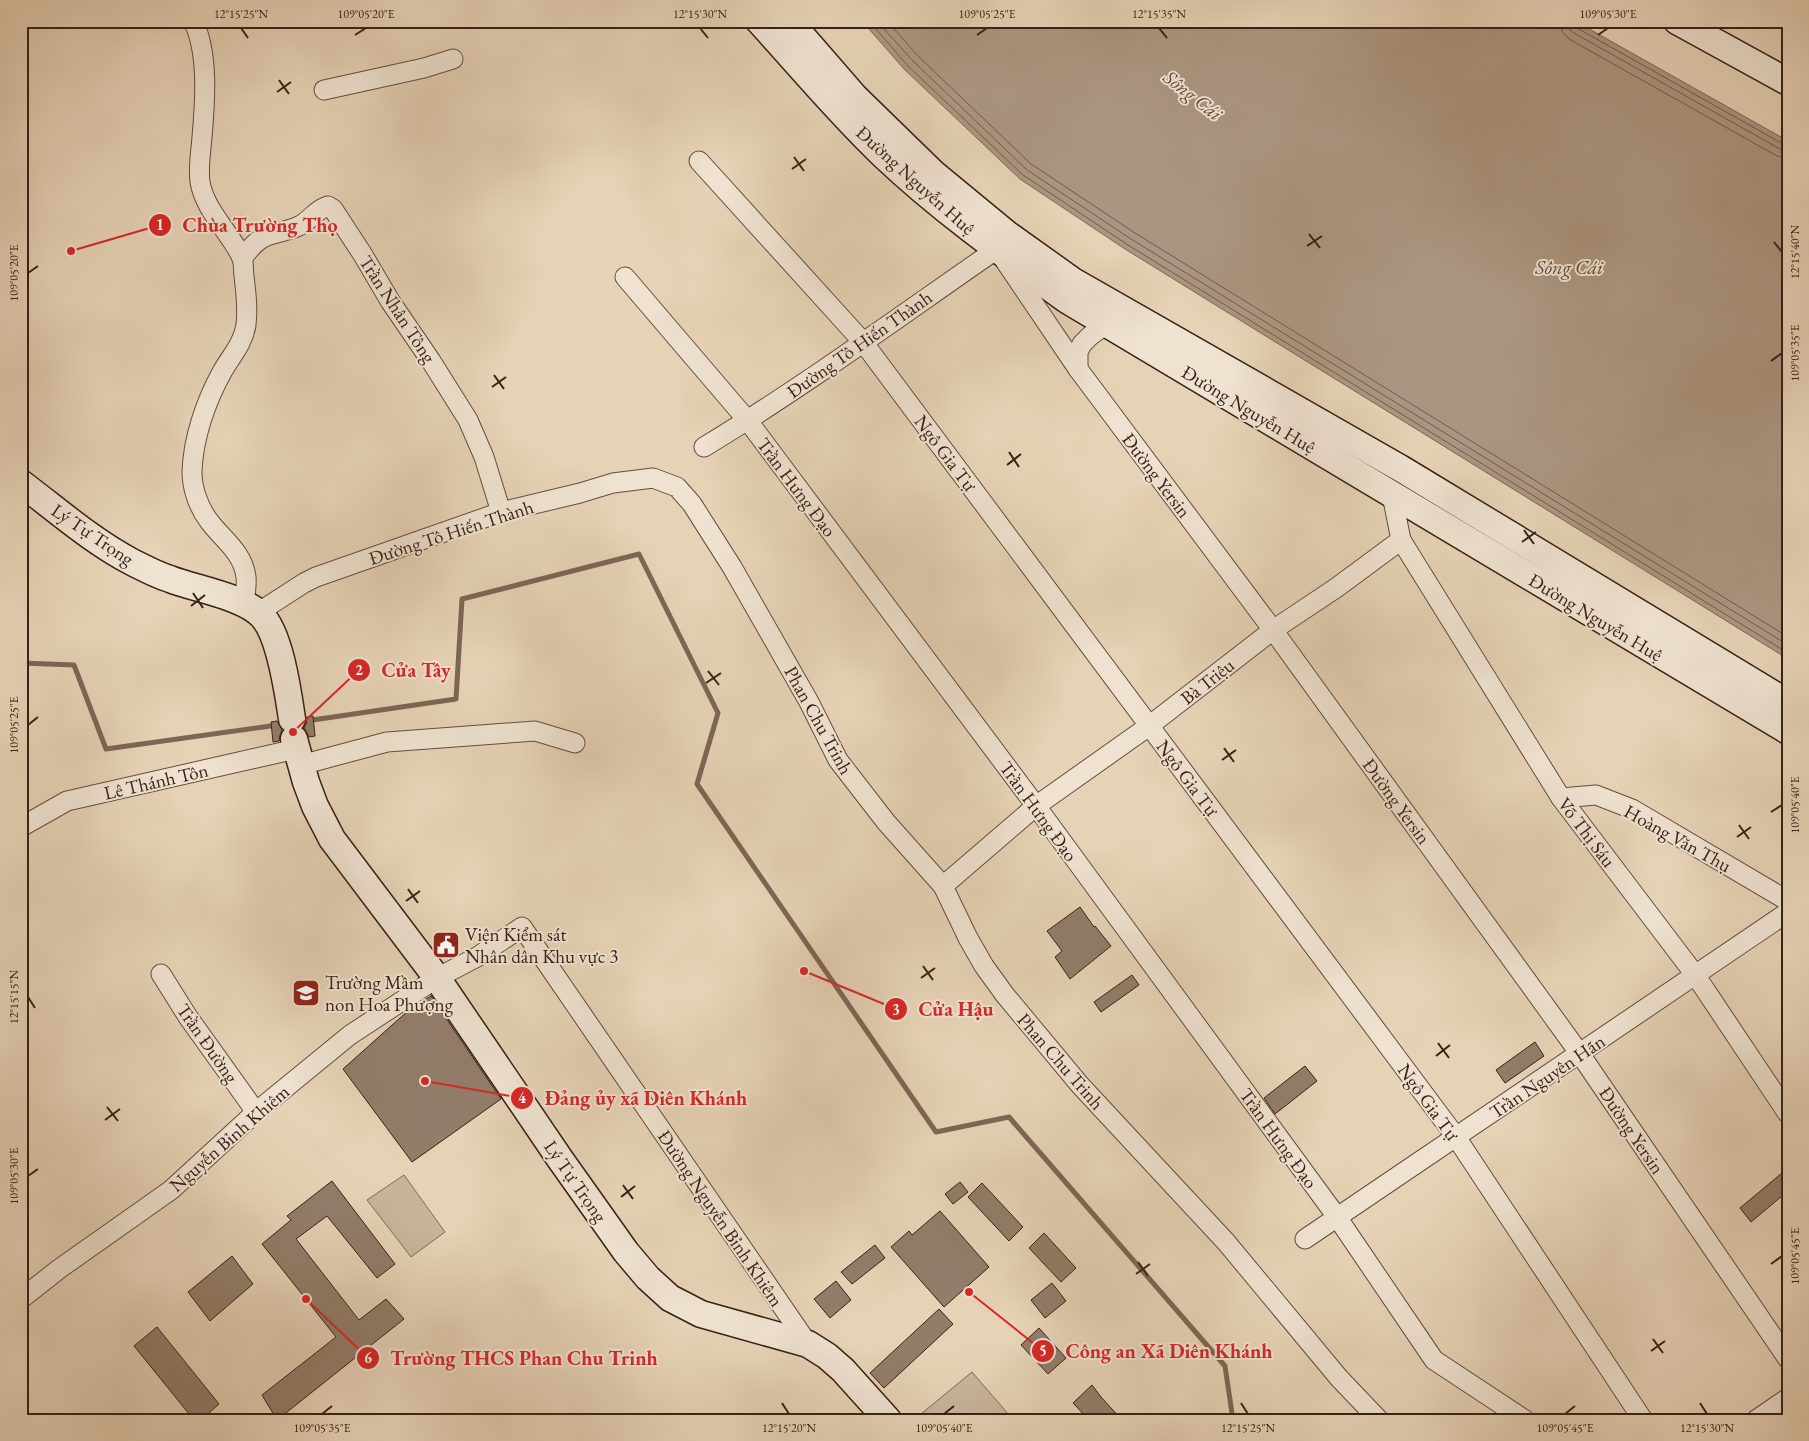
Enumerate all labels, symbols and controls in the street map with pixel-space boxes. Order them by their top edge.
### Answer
text: 12°15'25"N [214,6,268,22]
text: 109°05'20"E [338,6,395,22]
text: 12°15'30"N [673,6,727,22]
text: 109°05'25"E [959,6,1016,22]
text: 12°15'35"N [1132,6,1186,22]
text: 109°05'30"E [1580,6,1637,22]
water label: Sông Cái [1158,63,1229,127]
street label: Đường Nguyễn Huệ [851,120,980,240]
callout: Chùa Trường Thọ [148,207,348,242]
text: Chùa Trường Thọ [183,212,337,238]
text: 1 [156,215,164,234]
text: 12°15'40"N [1787,225,1803,279]
text: 109°05'20"E [6,244,22,301]
street label: Trần Nhân Tông [354,251,442,368]
water label: Sông Cái [1534,254,1604,280]
street label: Đường Tô Hiến Thành [782,285,937,404]
text: 109°05'35"E [1787,324,1803,381]
street label: Đường Nguyễn Huệ [1177,360,1320,459]
street label: Ngô Gia Tự [909,410,983,497]
street label: Đường Yersin [1116,428,1197,523]
street label: Trần Hưng Đạo [751,433,842,542]
street label: Đường Tô Hiến Thành [366,494,537,571]
street label: Lý Tự Trọng [47,498,139,572]
street label: Đường Nguyễn Huệ [1524,568,1667,667]
callout: Cửa Tây [347,652,461,687]
street label: Bà Triệu [1175,653,1239,710]
text: Cửa Tây [381,657,451,683]
text: 2 [355,660,363,679]
street label: Phan Chu Trinh [778,662,859,779]
text: 109°05'25"E [6,696,22,753]
street label: Ngô Gia Tự [1151,735,1225,822]
street label: Đường Yersin [1357,753,1436,849]
street label: Trần Hưng Đạo [994,756,1083,866]
street label: Lê Thánh Tôn [102,757,211,806]
text: 109°05'40"E [1787,776,1803,833]
street label: Võ Thị Sáu [1552,792,1621,872]
street label: Hoàng Văn Thụ [1620,799,1736,878]
place label: Viện Kiểm sát Nhân dân Khu vực 3 [465,922,618,969]
public building icon: Viện Kiểm sát Nhân dân Khu vực 3 [431,930,461,960]
text: 12°15'15"N [6,970,22,1024]
place label: Trường Mầm non Hoa Phượng [325,970,454,1017]
school or university icon: Trường Mầm non Hoa Phượng [291,978,321,1008]
callout: Cửa Hậu [883,992,1003,1027]
text: Cửa Hậu [918,996,994,1022]
street label: Trần Đường [171,999,244,1089]
text: 3 [892,1000,900,1019]
street label: Phan Chu Trinh [1012,1008,1110,1115]
street label: Trần Nguyên Hãn [1485,1029,1610,1124]
street label: Ngô Gia Tự [1392,1059,1465,1146]
street label: Nguyễn Bỉnh Khiêm [164,1079,295,1197]
callout: Đảng ủy xã Diên Khánh [509,1080,757,1115]
street label: Đường Yersin [1593,1082,1670,1179]
street label: Trần Hưng Đạo [1234,1083,1323,1193]
text: Đảng ủy xã Diên Khánh [545,1085,747,1111]
text: 4 [518,1088,527,1107]
street label: Đường Nguyễn Bỉnh Khiêm [652,1125,789,1312]
street label: Lý Tự Trọng [538,1135,613,1228]
text: 109°05'30"E [6,1147,22,1204]
text: 109°05'45"E [1787,1227,1803,1284]
callout: Công an Xã Diên Khánh [1031,1333,1283,1368]
text: Công an Xã Diên Khánh [1066,1338,1272,1364]
callout: Trường THCS Phan Chu Trinh [356,1341,668,1376]
text: 5 [1039,1341,1047,1360]
text: Trường THCS Phan Chu Trinh [390,1345,658,1371]
text: 6 [364,1348,372,1367]
text: 109°05'35"E [294,1420,351,1436]
text: 12°15'20"N [762,1420,816,1436]
text: 109°05'40"E [916,1420,973,1436]
text: 12°15'25"N [1221,1420,1275,1436]
text: 109°05'45"E [1537,1420,1594,1436]
text: 12°15'30"N [1680,1420,1734,1436]

